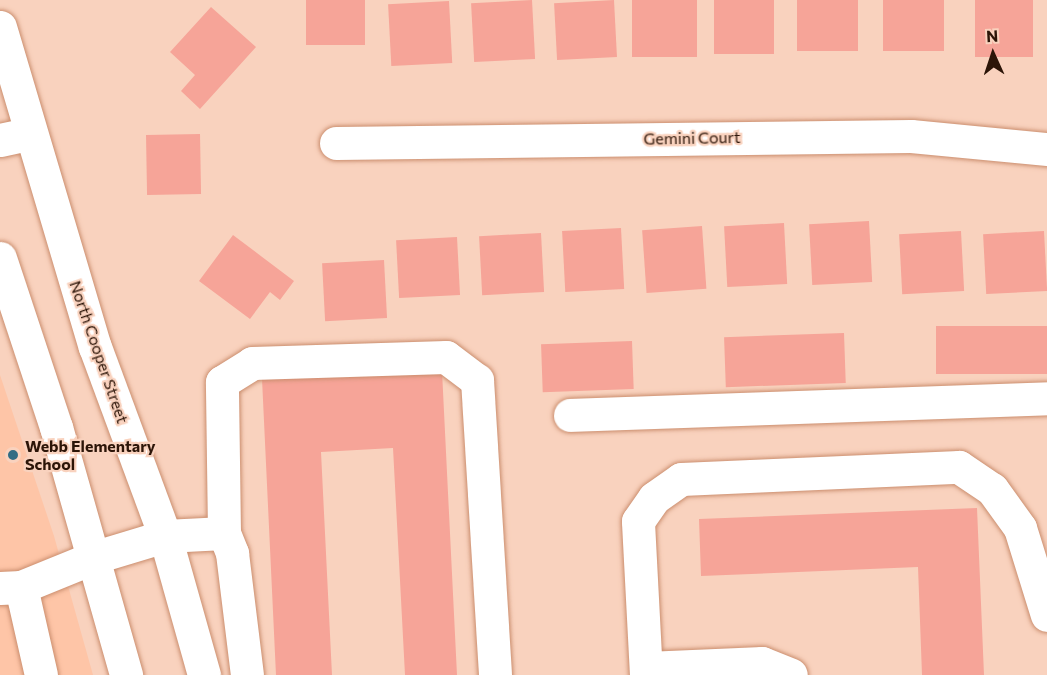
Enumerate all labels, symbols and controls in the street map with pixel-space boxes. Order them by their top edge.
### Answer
north arrow [963,24,1023,84]
text: N [986,26,999,45]
street label: Gemini Court [643,128,741,148]
street label: North Cooper Street [66,278,132,426]
place label: Webb Elementary School [25,436,156,474]
marker: Webb Elementary School [6,448,20,462]

